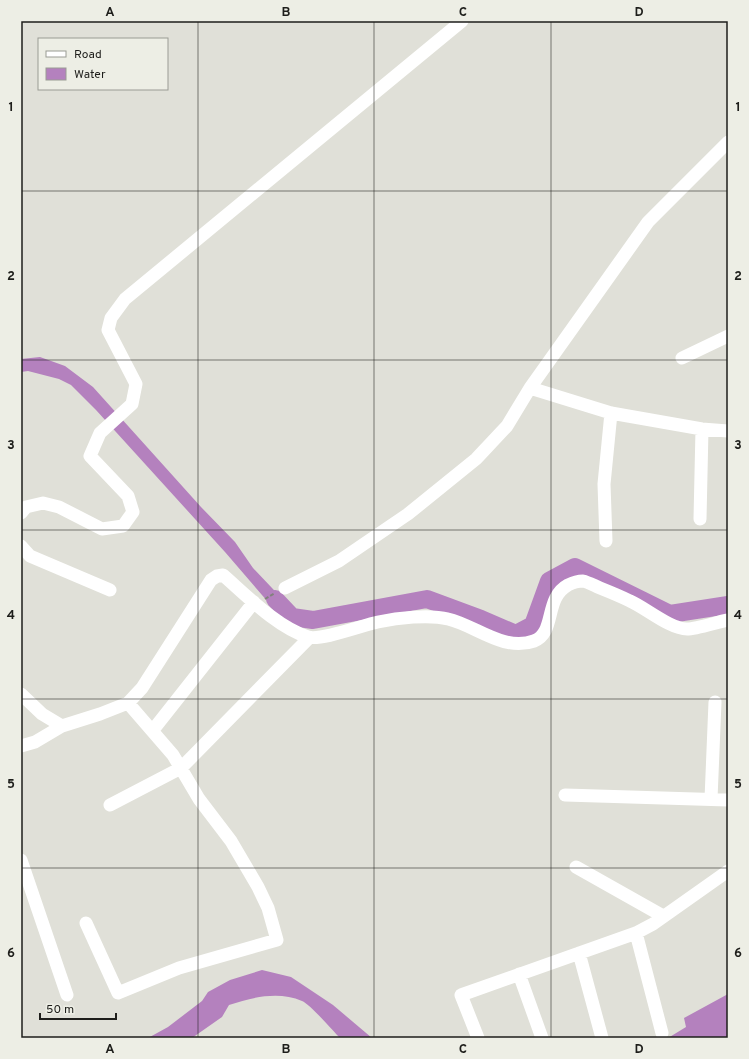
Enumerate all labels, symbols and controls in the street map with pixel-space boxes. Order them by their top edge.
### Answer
text: A [105,5,115,21]
text: B [282,5,291,21]
text: C [459,5,467,21]
text: D [634,5,644,21]
legend [38,38,168,90]
text: Road [74,47,102,63]
text: Water [74,67,106,83]
text: 1 [8,100,14,116]
text: 1 [735,100,741,116]
text: 2 [7,269,15,285]
text: 2 [734,269,742,285]
text: 3 [7,438,15,454]
text: 3 [734,438,742,454]
text: 4 [7,608,15,624]
text: 4 [734,608,742,624]
text: 5 [7,777,15,793]
text: 5 [734,777,742,793]
text: 6 [7,946,15,962]
text: 6 [734,946,742,962]
scale bar [40,995,116,1021]
text: 50 m [46,1002,74,1018]
text: A [105,1042,115,1058]
text: B [282,1042,291,1058]
text: C [459,1042,467,1058]
text: D [634,1042,644,1058]

